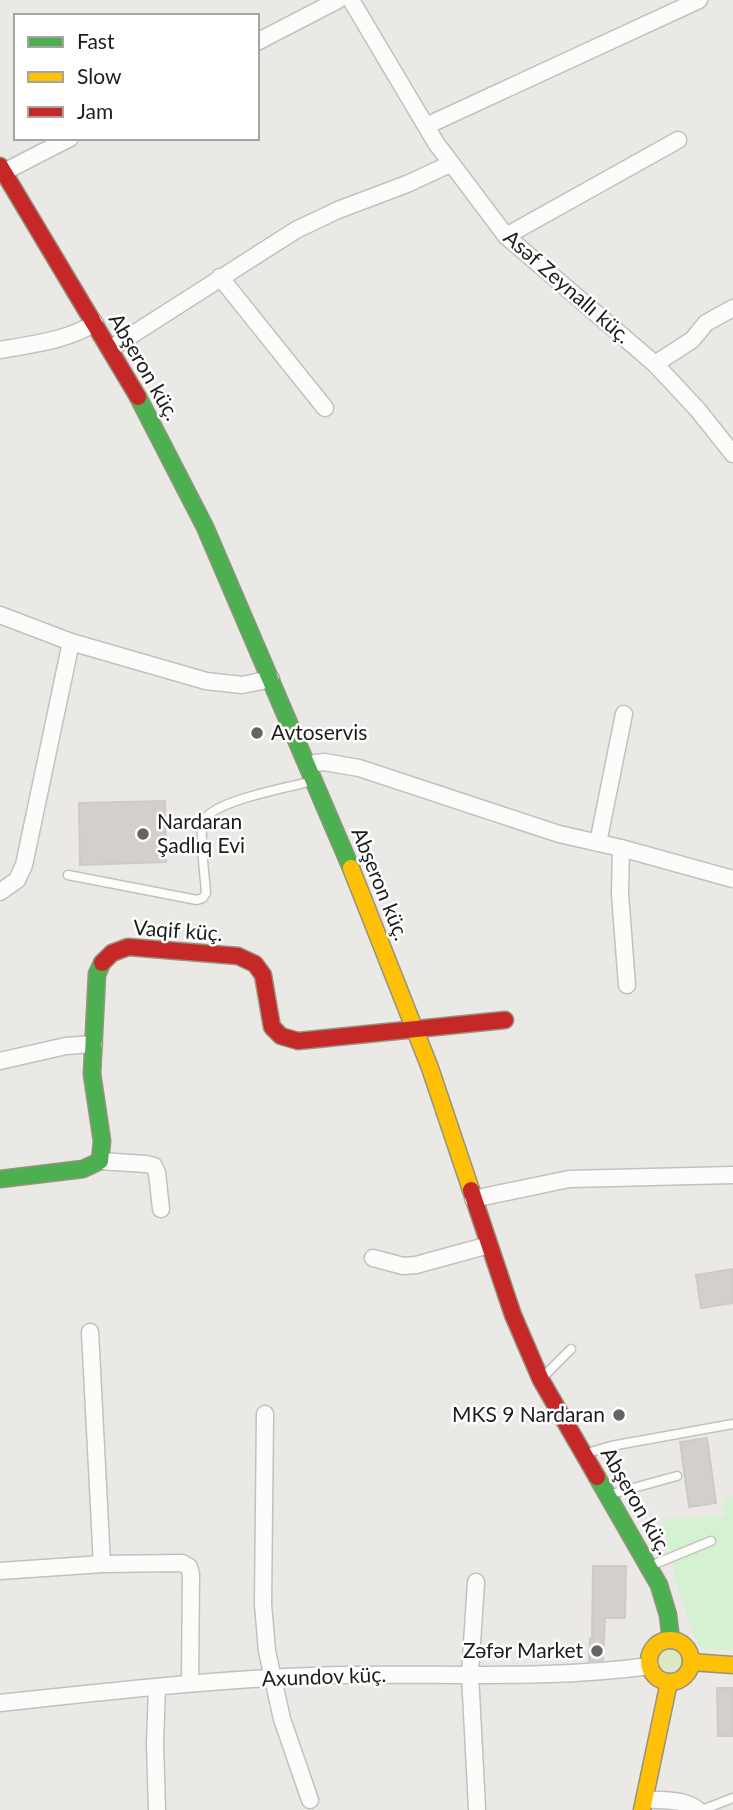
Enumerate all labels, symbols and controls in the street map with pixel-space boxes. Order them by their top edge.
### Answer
legend [14,14,259,140]
text: Fast [77,28,115,53]
text: Slow [77,63,122,88]
text: Jam [77,98,113,123]
street label: Asəf Zeynallı küç. [499,224,637,348]
street label: Abşeron küç. [105,308,186,424]
place label: Avtoservis [271,719,367,744]
marker: Avtoservis [249,725,265,741]
place label: Nardaran Şadlıq Evi [157,808,245,857]
street label: Abşeron küç. [347,823,415,944]
marker: Nardaran Şadlıq Evi [135,826,151,842]
street label: Vaqif küç. [133,914,224,945]
place label: MKS 9 Nardaran [452,1401,605,1426]
marker: MKS 9 Nardaran [611,1407,627,1423]
street label: Abşeron küç. [597,1442,678,1558]
place label: Zəfər Market [463,1637,583,1662]
marker: Zəfər Market [589,1643,605,1659]
street label: Axundov küç. [261,1661,387,1690]

